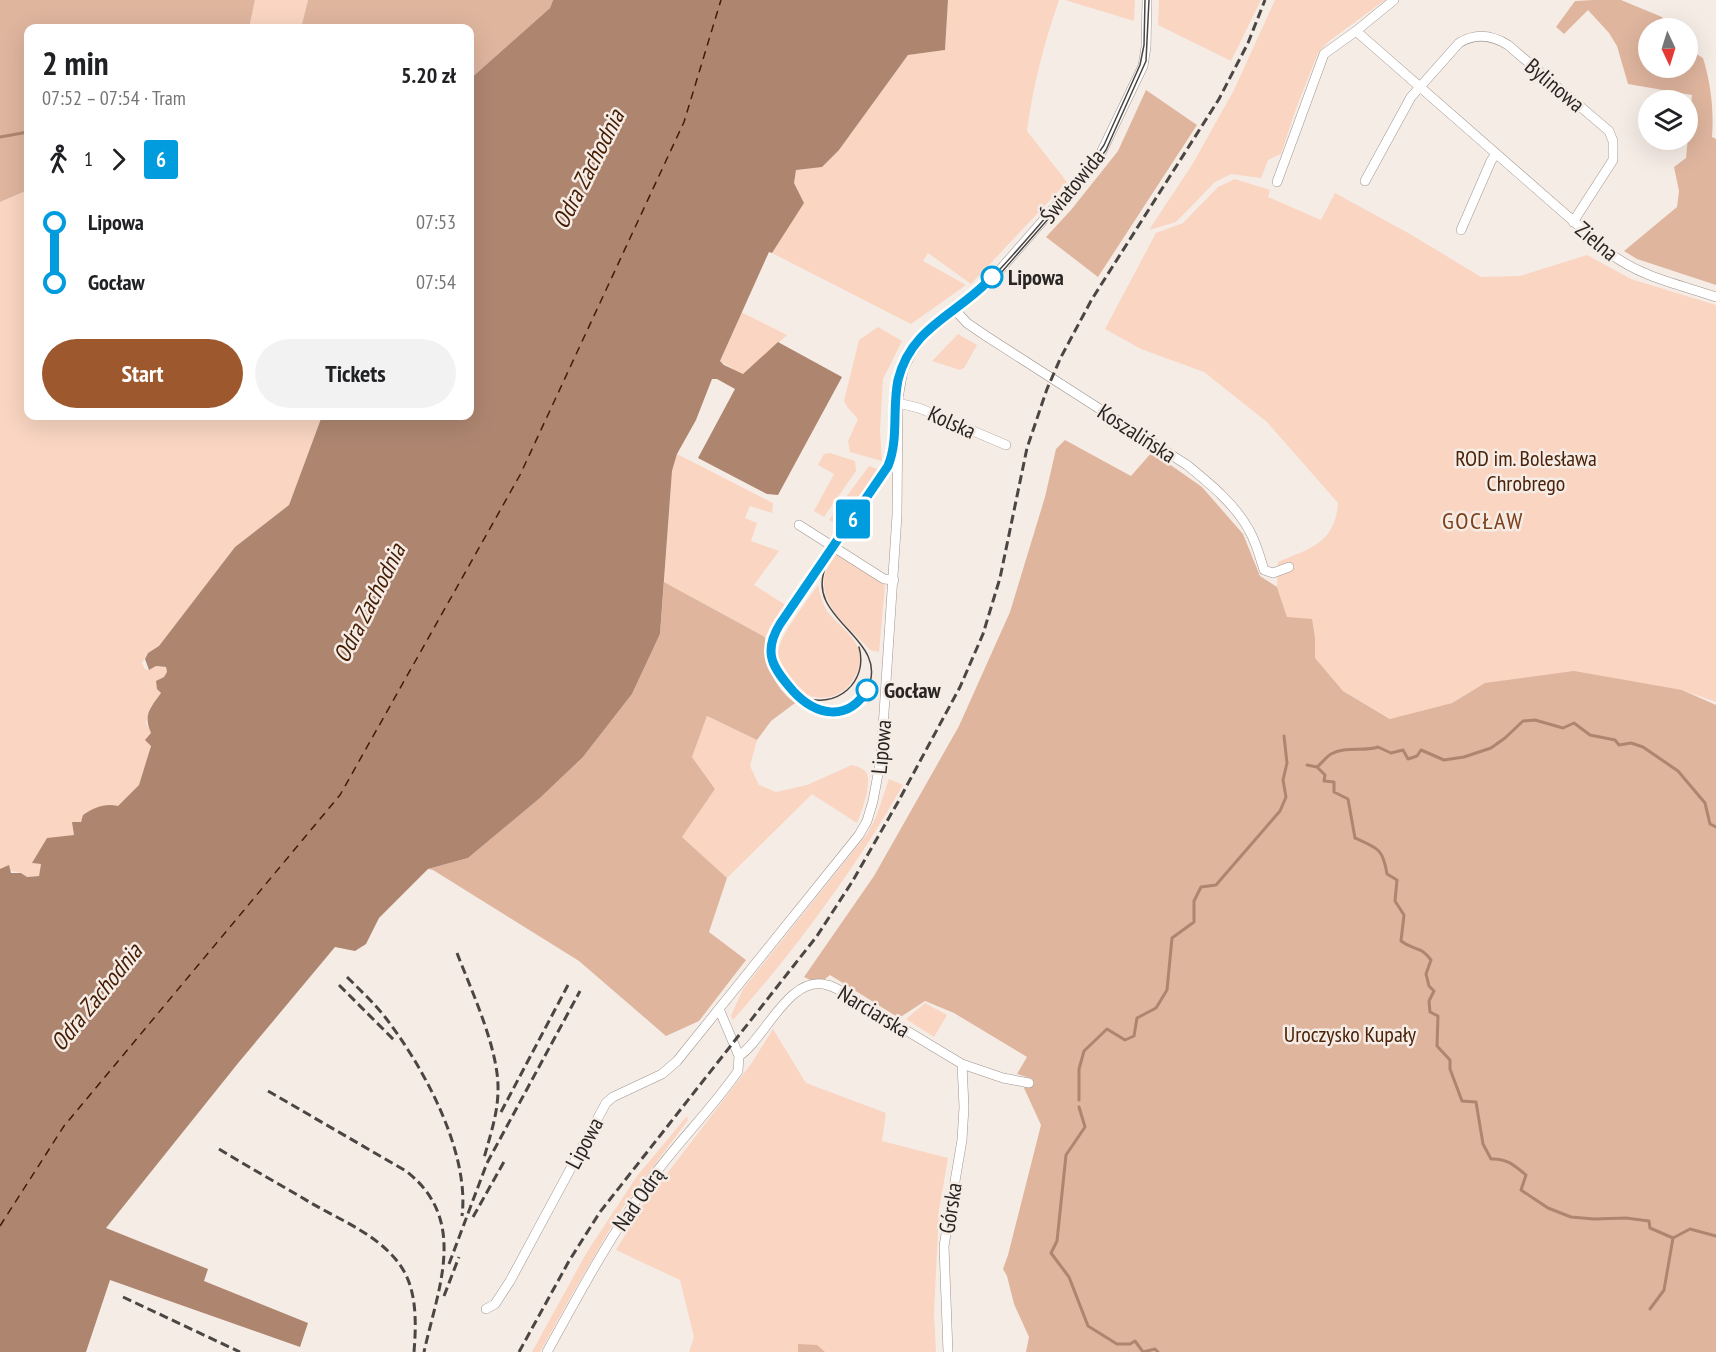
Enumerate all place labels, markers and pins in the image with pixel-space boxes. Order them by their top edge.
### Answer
place label: Lipowa [1008,263,1064,291]
marker: Lipowa [981,266,1003,288]
place label: Gocław [884,676,941,704]
marker: Gocław [856,679,878,701]

